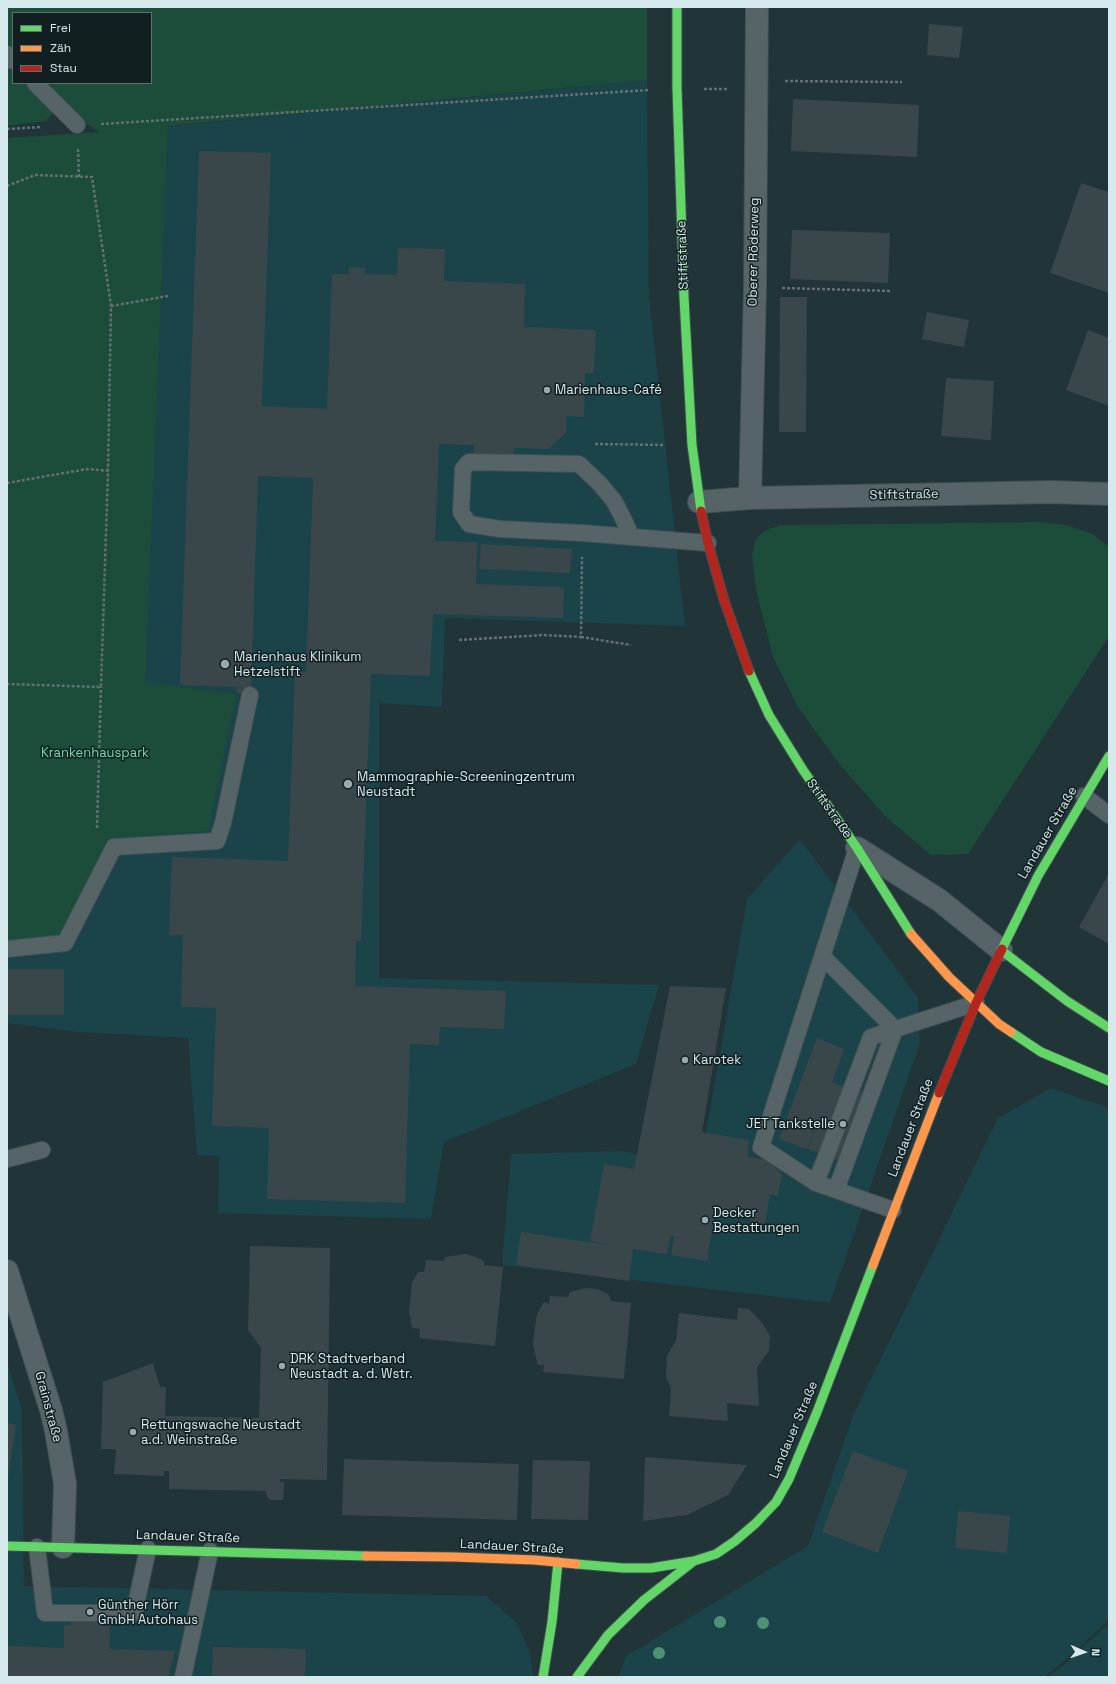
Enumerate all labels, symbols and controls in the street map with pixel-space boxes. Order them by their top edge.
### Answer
legend [12,12,152,84]
text: Frei [50,20,71,36]
text: Zäh [50,40,71,56]
text: Stau [50,60,77,76]
street label: Oberer Röderweg [745,197,763,307]
street label: Stiftstraße [674,220,692,290]
place label: Marienhaus-Café [555,382,662,398]
marker: Marienhaus-Café [542,385,552,395]
street label: Stiftstraße [869,487,939,503]
place label: Marienhaus Klinikum Hetzelstift [234,649,361,680]
marker: Marienhaus Klinikum Hetzelstift [219,658,231,670]
park label: Krankenhauspark [41,745,149,761]
place label: Mammographie-Screeningzentrum Neustadt [357,769,575,800]
street label: Stiftstraße [803,776,855,842]
marker: Mammographie-Screeningzentrum Neustadt [342,778,354,790]
street label: Landauer Straße [1015,784,1081,882]
place label: Karotek [693,1052,741,1068]
marker: Karotek [680,1055,690,1065]
street label: Landauer Straße [885,1077,937,1179]
place label: JET Tankstelle [746,1116,835,1132]
marker: JET Tankstelle [838,1119,848,1129]
place label: Decker Bestattungen [713,1205,800,1236]
marker: Decker Bestattungen [700,1215,710,1225]
place label: DRK Stadtverband Neustadt a. d. Wstr. [290,1351,412,1382]
marker: DRK Stadtverband Neustadt a. d. Wstr. [277,1361,287,1371]
street label: Grainstraße [31,1370,65,1444]
street label: Landauer Straße [766,1379,822,1481]
place label: Rettungswache Neustadt a.d. Weinstraße [141,1417,301,1448]
marker: Rettungswache Neustadt a.d. Weinstraße [128,1427,138,1437]
street label: Landauer Straße [136,1527,240,1547]
street label: Landauer Straße [460,1536,564,1558]
place label: Günther Hörr GmbH Autohaus [98,1597,198,1628]
marker: Günther Hörr GmbH Autohaus [85,1607,95,1617]
north arrow [1064,1632,1104,1672]
text: N [1089,1648,1103,1656]

